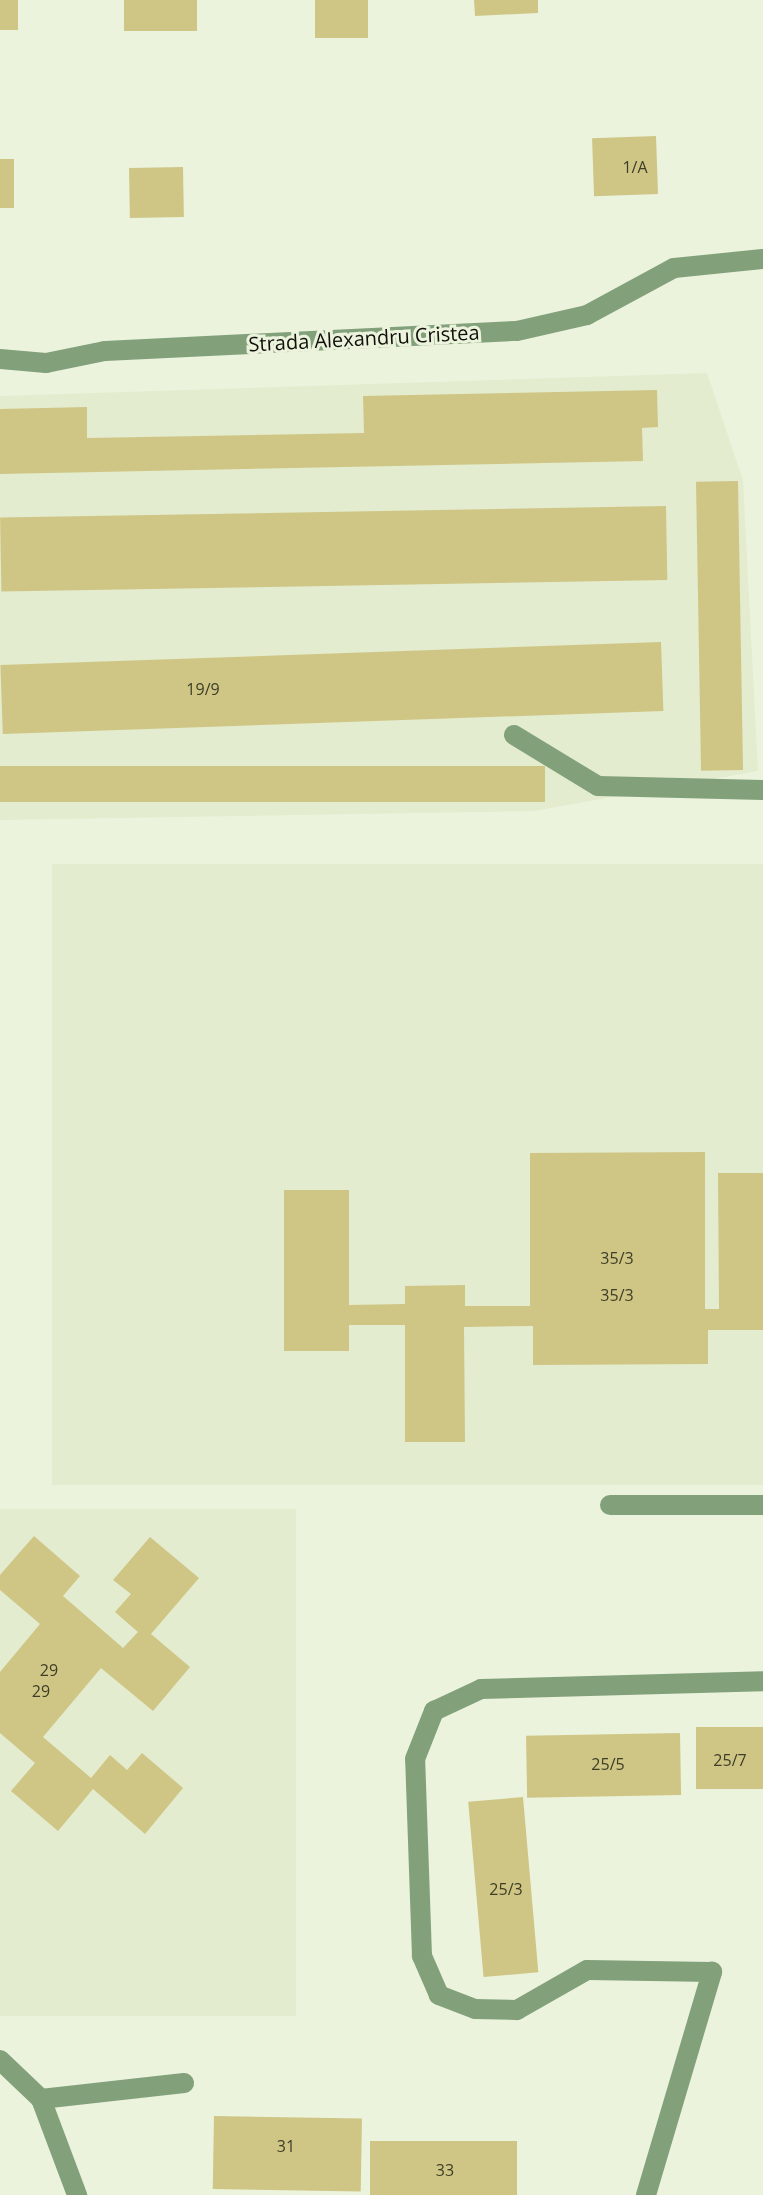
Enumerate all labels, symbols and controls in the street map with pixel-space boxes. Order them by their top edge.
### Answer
house number: 1/A [622,157,648,177]
street label: Strada Alexandru Cristea [248,320,480,356]
house number: 19/9 [186,679,220,699]
house number: 35/3 [600,1248,634,1268]
house number: 35/3 [600,1285,634,1305]
house number: 29 [40,1660,58,1680]
house number: 29 [32,1681,50,1701]
house number: 25/7 [713,1750,747,1770]
house number: 25/5 [591,1754,625,1774]
house number: 25/3 [489,1879,523,1899]
house number: 31 [277,2136,295,2156]
house number: 33 [436,2160,454,2180]

